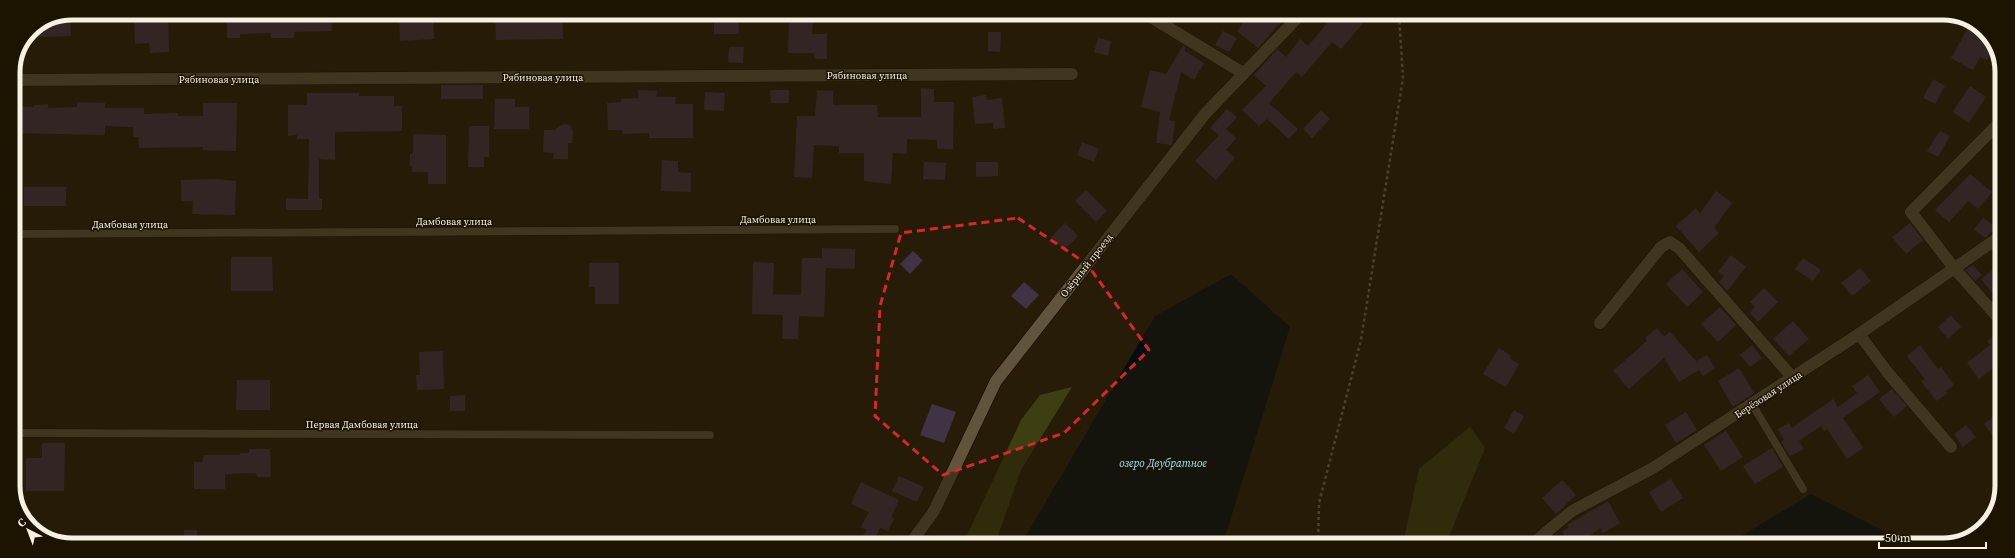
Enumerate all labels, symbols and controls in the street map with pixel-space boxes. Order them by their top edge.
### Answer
street label: Рябиновая улица [827,69,908,82]
street label: Рябиновая улица [503,71,584,84]
street label: Рябиновая улица [179,73,260,86]
street label: Дамбовая улица [740,213,817,226]
street label: Дамбовая улица [416,215,493,228]
street label: Дамбовая улица [92,218,169,231]
street label: Озёрный проезд [1057,231,1116,300]
street label: Берёзовая улица [1732,367,1805,421]
street label: Первая Дамбовая улица [306,418,419,431]
water label: озеро Двубратное [1119,456,1207,471]
north arrow [8,510,48,550]
text: С [14,515,29,531]
scale bar [1879,524,1986,550]
text: 50 m [1885,530,1911,546]

